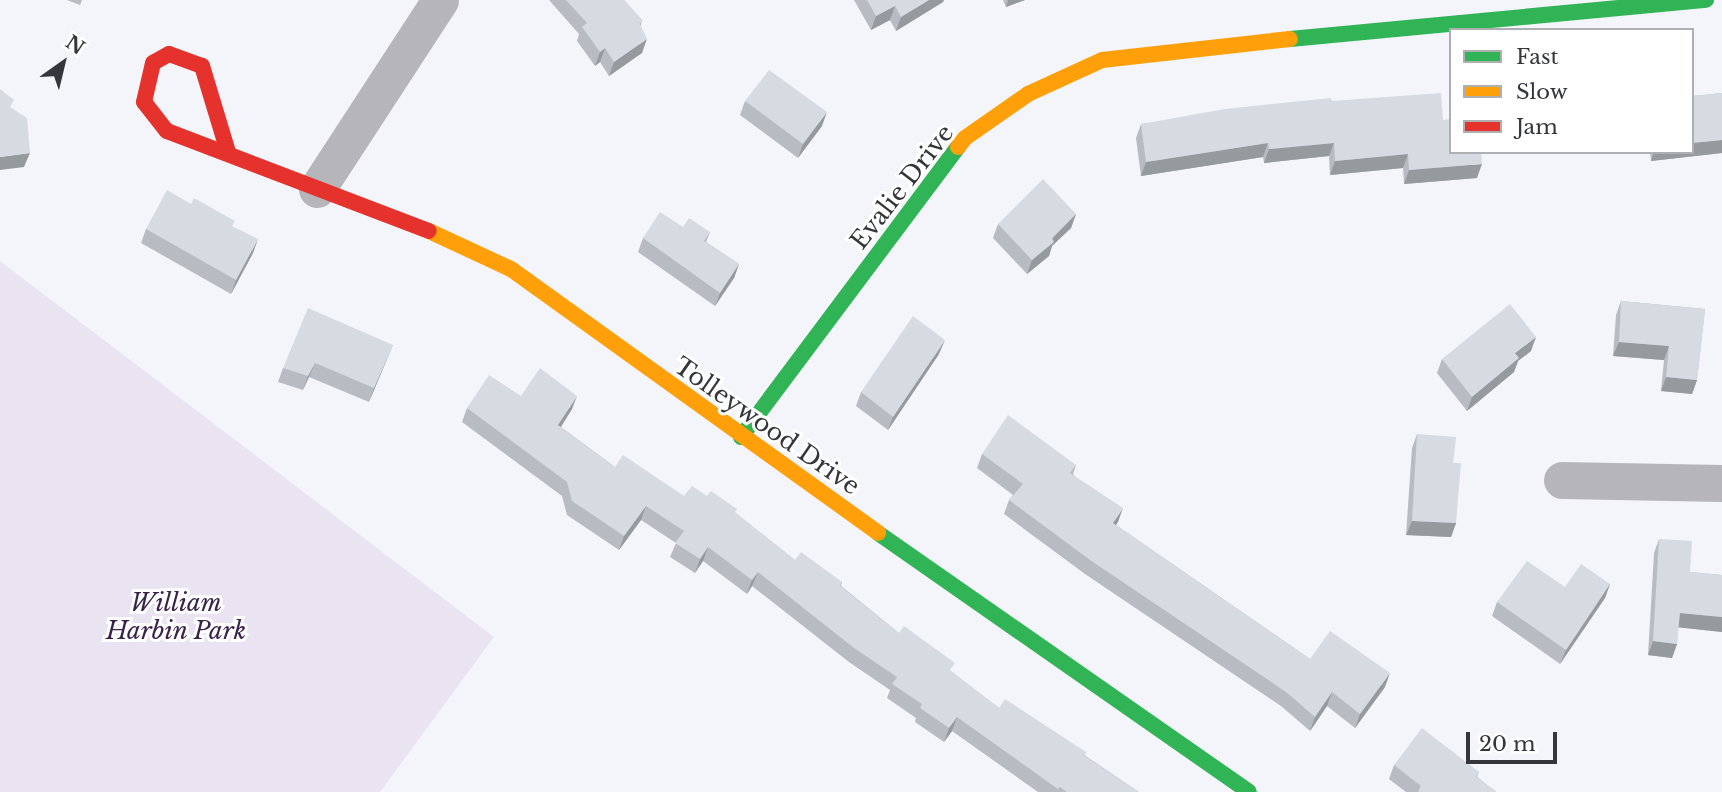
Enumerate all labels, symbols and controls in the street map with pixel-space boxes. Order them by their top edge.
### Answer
north arrow [28,28,98,98]
legend [1449,28,1694,154]
text: N [61,31,89,60]
text: Fast [1516,44,1558,70]
text: Slow [1516,79,1568,105]
text: Jam [1516,114,1558,140]
street label: Evalie Drive [845,119,959,255]
street label: Tolleywood Drive [669,351,865,501]
park label: William Harbin Park [106,589,246,645]
scale bar [1470,718,1561,762]
text: 20 m [1479,731,1536,757]

